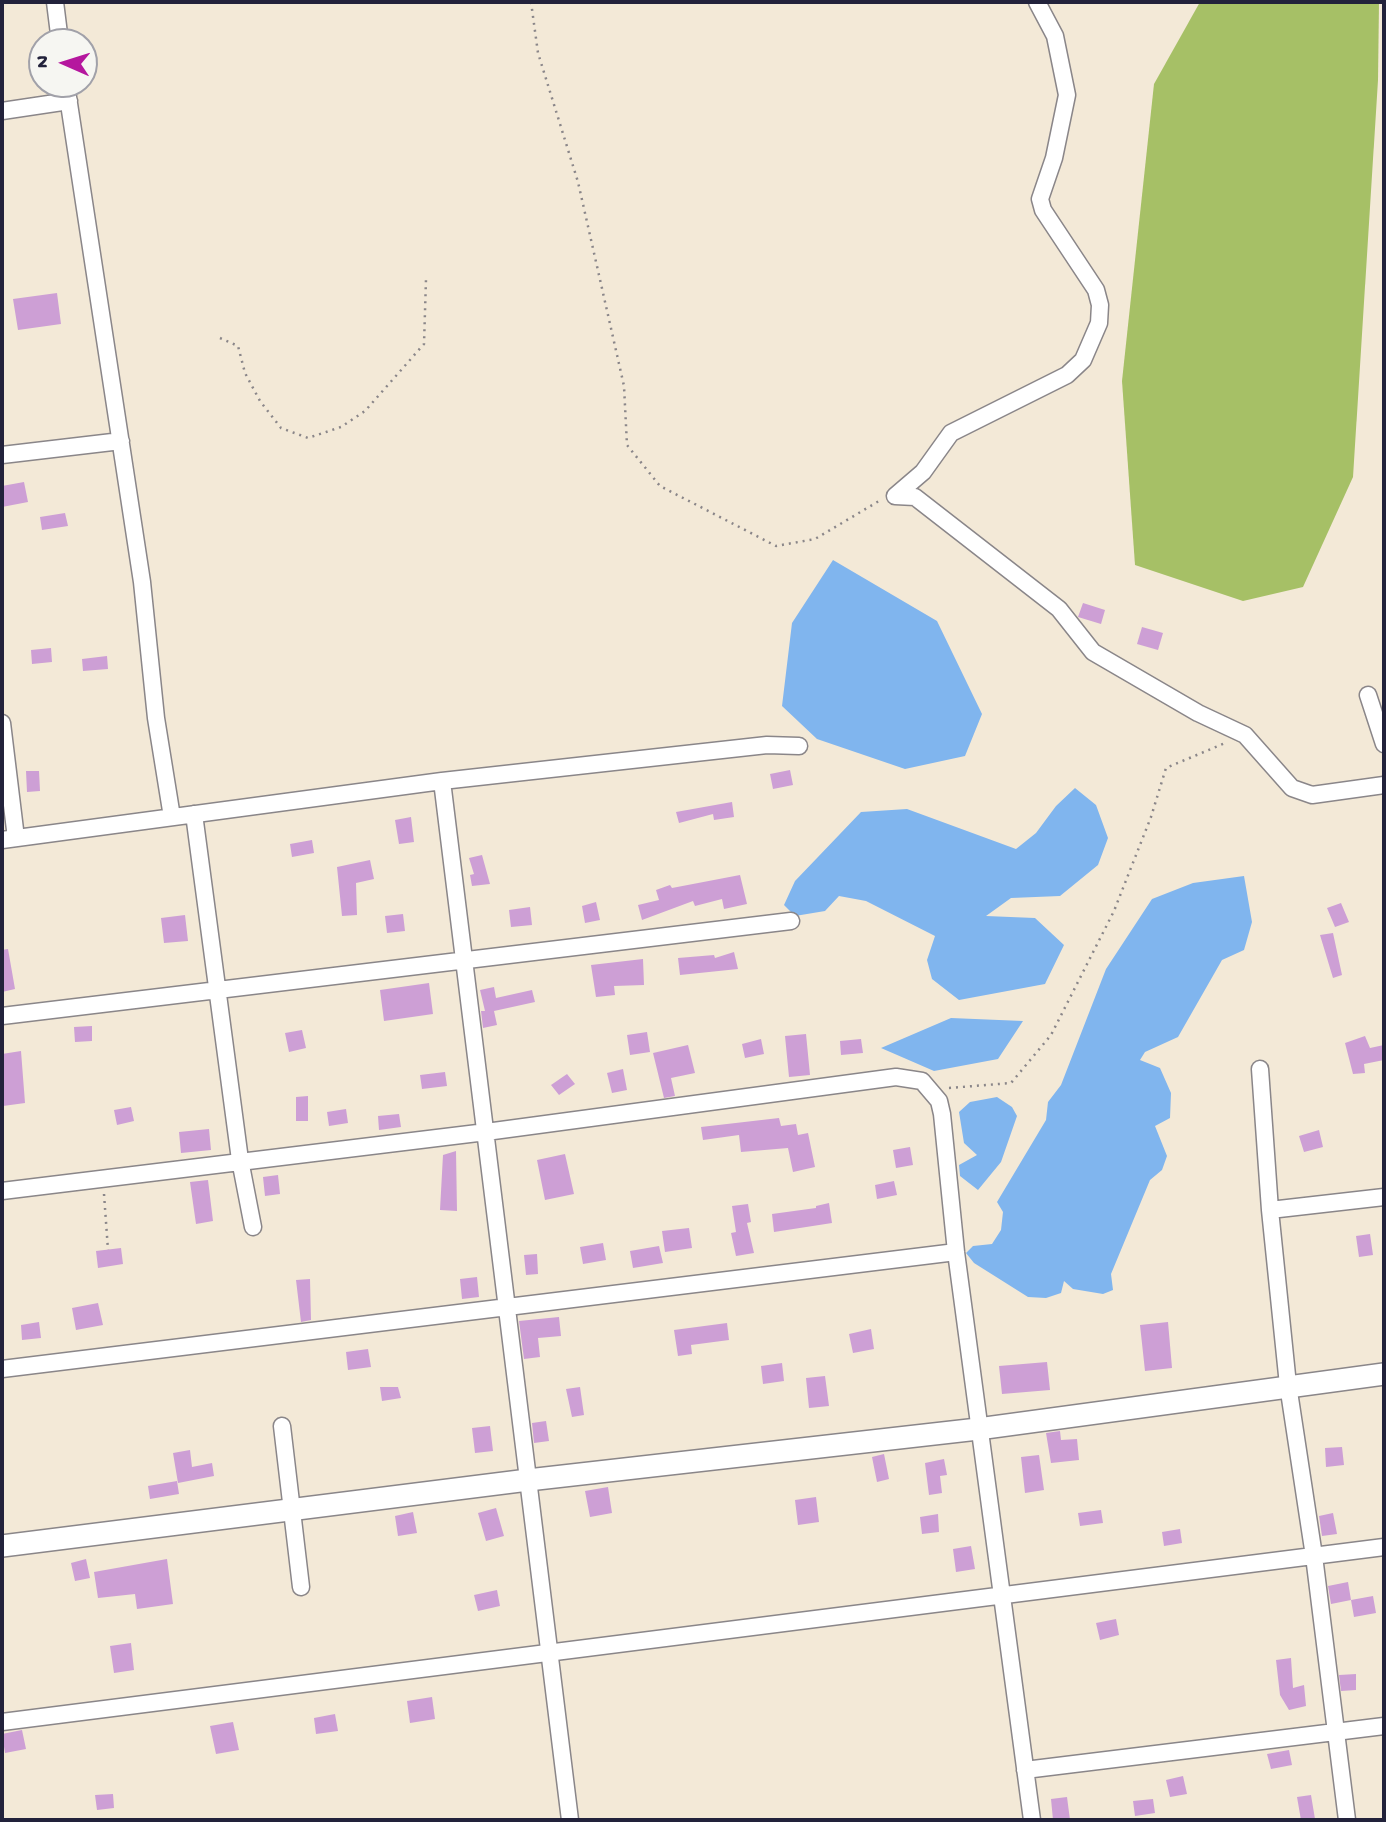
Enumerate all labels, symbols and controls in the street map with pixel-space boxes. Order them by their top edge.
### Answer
north arrow [28,28,98,98]
text: N [32,55,55,69]

